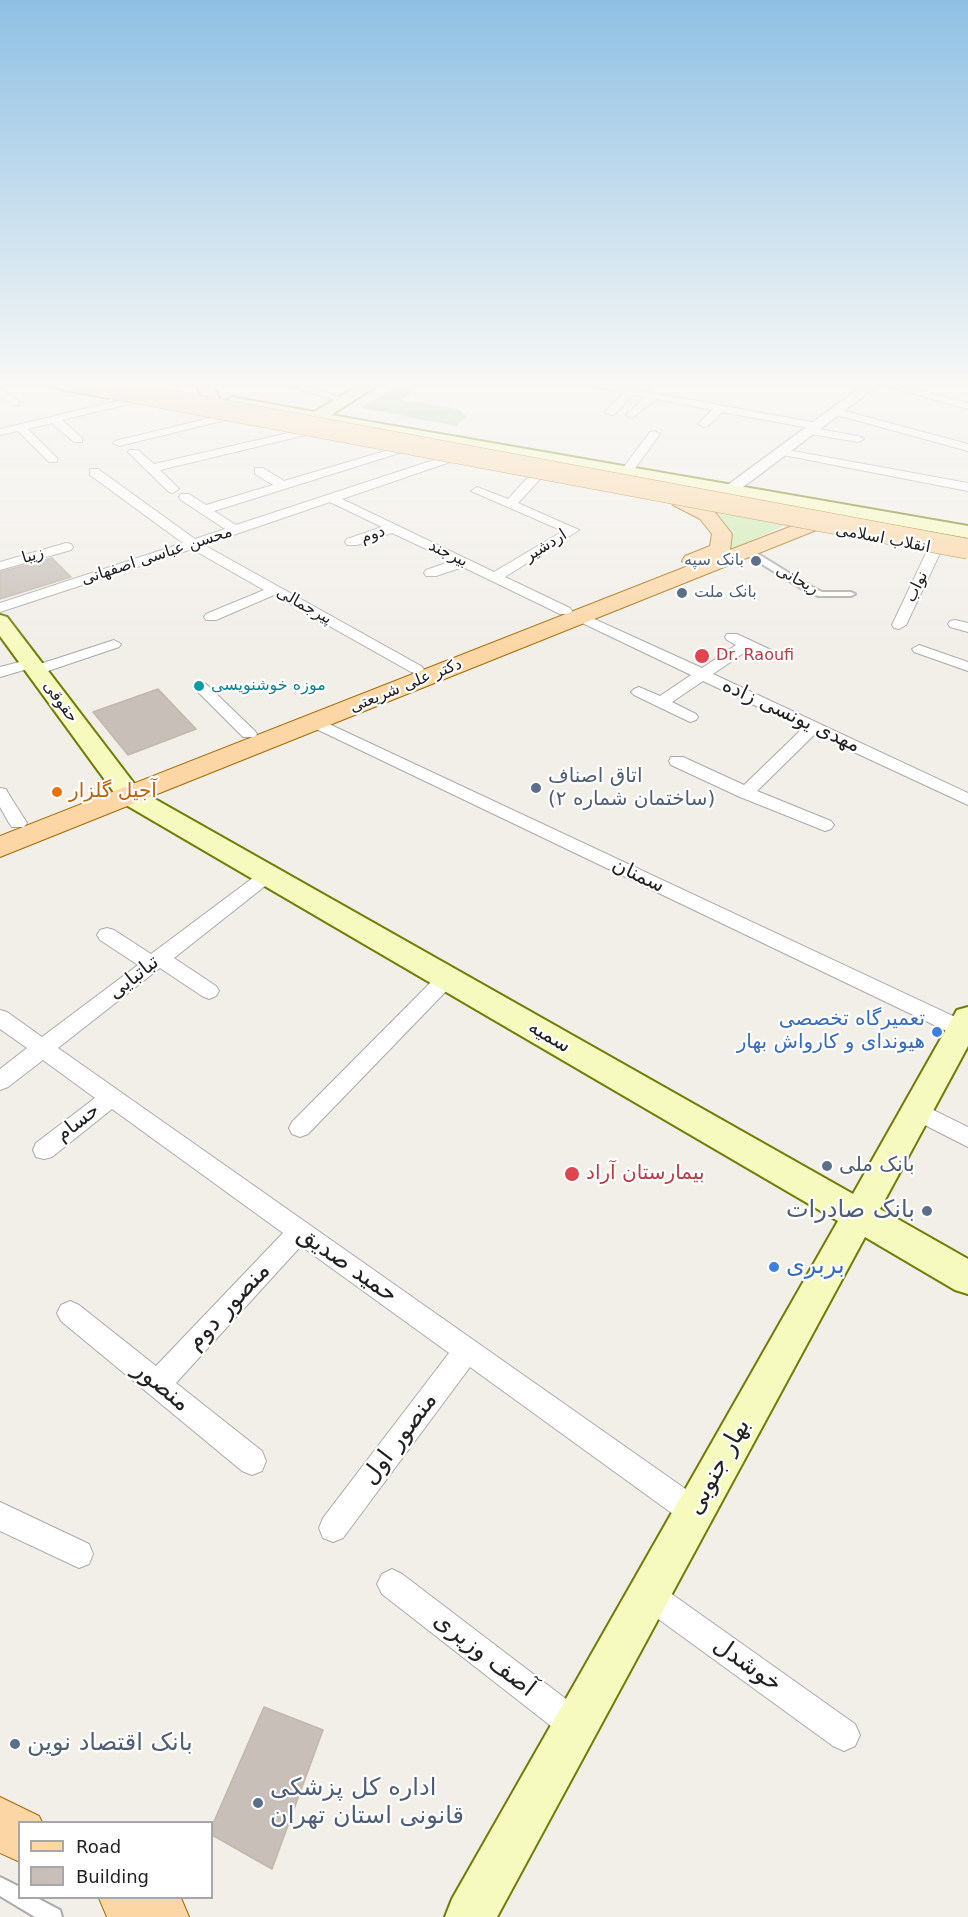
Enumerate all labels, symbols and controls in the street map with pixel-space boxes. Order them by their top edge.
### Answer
street label: انقلاب اسلامی [834,520,932,558]
street label: دوم [358,522,388,548]
street label: محسن عباسی اصفهانی [79,523,235,589]
street label: اردشیر [521,526,571,566]
street label: بیرجند [425,536,471,572]
street label: زیبا [20,544,46,568]
place label: بانک سپه [684,551,744,571]
marker: بانک سپه [749,554,763,568]
street label: ریحانی [773,561,821,599]
street label: نواب [901,568,933,606]
street label: پیرجمالی [273,583,335,629]
place label: بانک ملت [694,583,757,603]
marker: بانک ملت [675,586,689,600]
place label: Dr. Raoufi [716,646,794,666]
marker: Dr. Raoufi [693,647,711,665]
street label: دکتر علی شریعتی [347,655,465,717]
street label: مهدی یونسی زاده [718,674,864,758]
place label: موزه خوشنویسی [211,676,326,696]
street label: حقوقی [38,677,82,727]
marker: موزه خوشنویسی [192,679,206,693]
place label: اتاق اصناف (ساختمان شماره ۲) [548,765,715,812]
place label: آجیل گلزار [69,780,157,804]
marker: اتاق اصناف (ساختمان شماره ۲) [529,781,543,795]
marker: آجیل گلزار [50,785,64,799]
street label: سمنان [608,853,668,899]
street label: تباتبایی [104,951,164,1005]
place label: تعمیرگاه تخصصی هیوندای و کارواش بهار [737,1008,925,1055]
street label: سمیه [523,1015,575,1059]
marker: تعمیرگاه تخصصی هیوندای و کارواش بهار [930,1025,944,1039]
street label: حسام [51,1099,105,1147]
place label: بانک ملی [839,1154,914,1178]
marker: بانک ملی [820,1159,834,1173]
place label: بیمارستان آراد [586,1162,705,1186]
marker: بیمارستان آراد [563,1165,581,1183]
place label: بانک صادرات [786,1197,915,1225]
marker: بانک صادرات [920,1204,934,1218]
street label: حمید صدیق [291,1220,403,1310]
place label: بربری [786,1253,845,1281]
street label: منصور دوم [181,1257,277,1357]
marker: بربری [767,1260,781,1274]
street label: منصور [127,1355,195,1419]
street label: منصور اول [356,1387,444,1491]
street label: بهار جنوبی [681,1414,757,1520]
street label: آصف وزیری [427,1606,541,1704]
street label: خوشدل [707,1631,787,1699]
place label: بانک اقتصاد نوین [27,1730,193,1758]
marker: بانک اقتصاد نوین [8,1737,22,1751]
place label: اداره کل پزشکی قانونی استان تهران [270,1775,464,1831]
marker: اداره کل پزشکی قانونی استان تهران [251,1796,265,1810]
legend [18,1821,213,1899]
text: Road [76,1836,121,1857]
text: Building [76,1866,149,1887]

